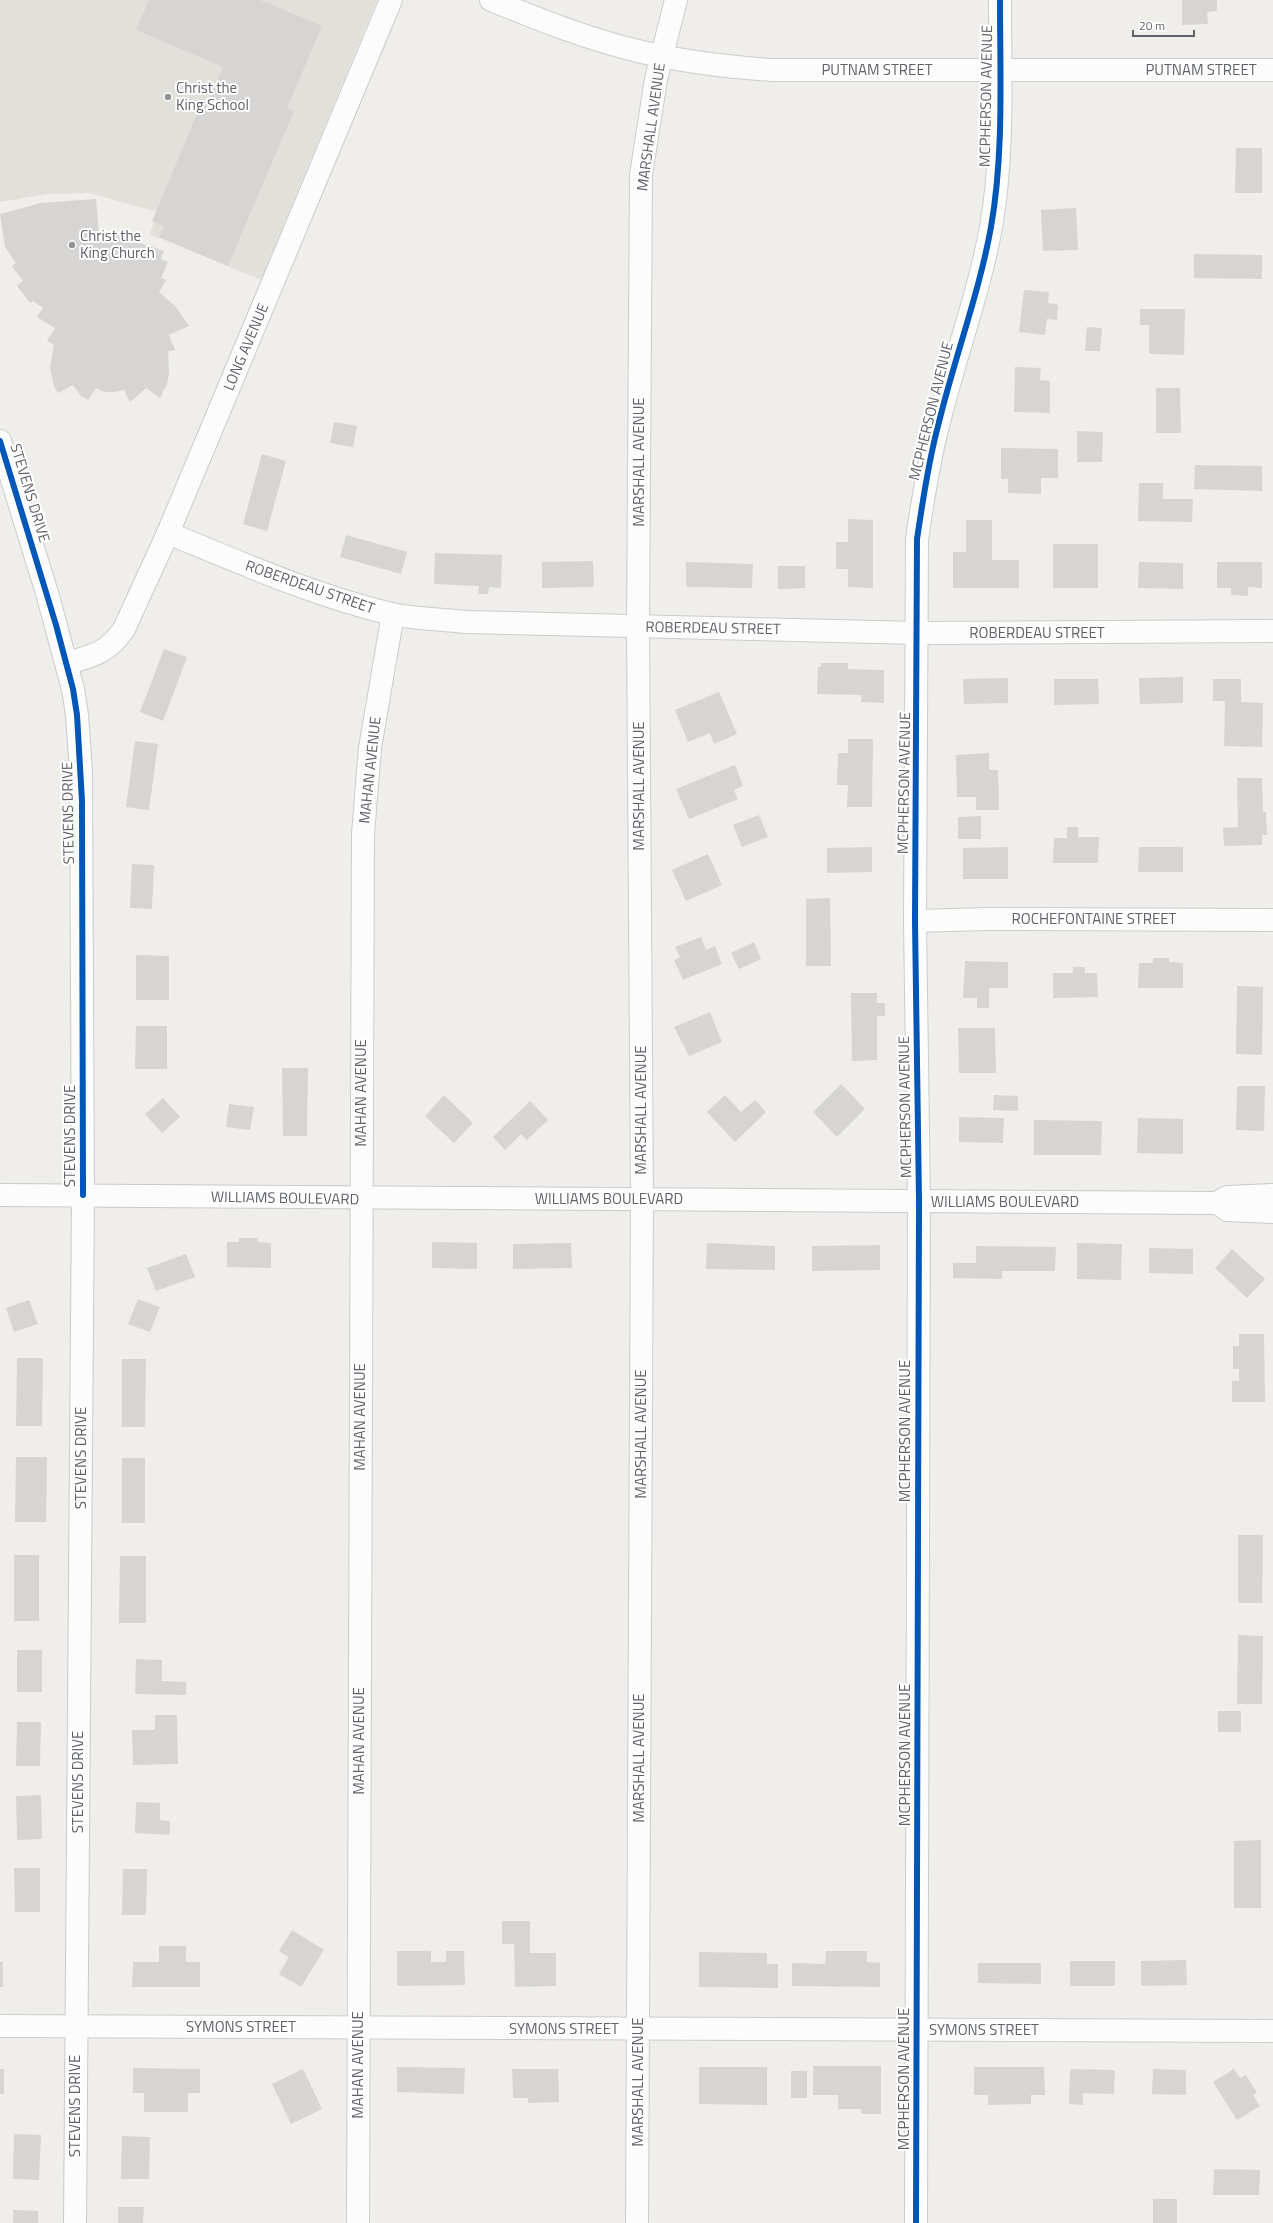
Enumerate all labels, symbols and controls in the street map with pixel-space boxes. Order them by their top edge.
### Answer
scale bar [1133,12,1194,38]
text: 20 m [1139,16,1165,35]
street label: MCPHERSON AVENUE [973,25,998,167]
street label: PUTNAM STREET [821,58,933,81]
street label: PUTNAM STREET [1145,58,1257,81]
street label: MARSHALL AVENUE [630,61,671,193]
place label: Christ the King School [176,76,249,116]
marker: Christ the King School [163,92,173,102]
place label: Christ the King Church [80,224,155,264]
marker: Christ the King Church [67,240,77,250]
street label: LONG AVENUE [217,299,274,394]
street label: MCPHERSON AVENUE [902,339,959,483]
street label: MARSHALL AVENUE [627,397,650,527]
street label: STEVENS DRIVE [4,440,56,545]
street label: ROBERDEAU STREET [242,554,378,619]
street label: ROBERDEAU STREET [645,615,781,640]
street label: ROBERDEAU STREET [969,621,1105,644]
street label: MCPHERSON AVENUE [891,712,916,854]
street label: MAHAN AVENUE [352,715,387,825]
street label: MARSHALL AVENUE [627,721,650,851]
street label: STEVENS DRIVE [55,762,80,864]
street label: ROCHEFONTAINE STREET [1012,907,1177,930]
street label: MCPHERSON AVENUE [892,1036,917,1178]
street label: MAHAN AVENUE [349,1039,372,1147]
street label: MARSHALL AVENUE [629,1045,652,1175]
street label: STEVENS DRIVE [58,1085,81,1187]
street label: WILLIAMS BOULEVARD [211,1185,359,1210]
street label: WILLIAMS BOULEVARD [535,1187,683,1210]
street label: WILLIAMS BOULEVARD [931,1190,1079,1213]
street label: MCPHERSON AVENUE [893,1360,916,1502]
street label: MAHAN AVENUE [348,1363,371,1471]
street label: MARSHALL AVENUE [629,1369,652,1499]
street label: STEVENS DRIVE [69,1407,92,1509]
street label: MCPHERSON AVENUE [893,1684,916,1826]
street label: MAHAN AVENUE [347,1687,370,1795]
street label: MARSHALL AVENUE [627,1693,650,1823]
street label: STEVENS DRIVE [66,1731,89,1833]
street label: MCPHERSON AVENUE [892,2008,915,2150]
street label: MAHAN AVENUE [346,2011,369,2119]
street label: SYMONS STREET [186,2015,296,2038]
street label: SYMONS STREET [509,2017,619,2040]
street label: MARSHALL AVENUE [626,2017,649,2147]
street label: SYMONS STREET [929,2018,1039,2041]
street label: STEVENS DRIVE [63,2055,86,2157]

